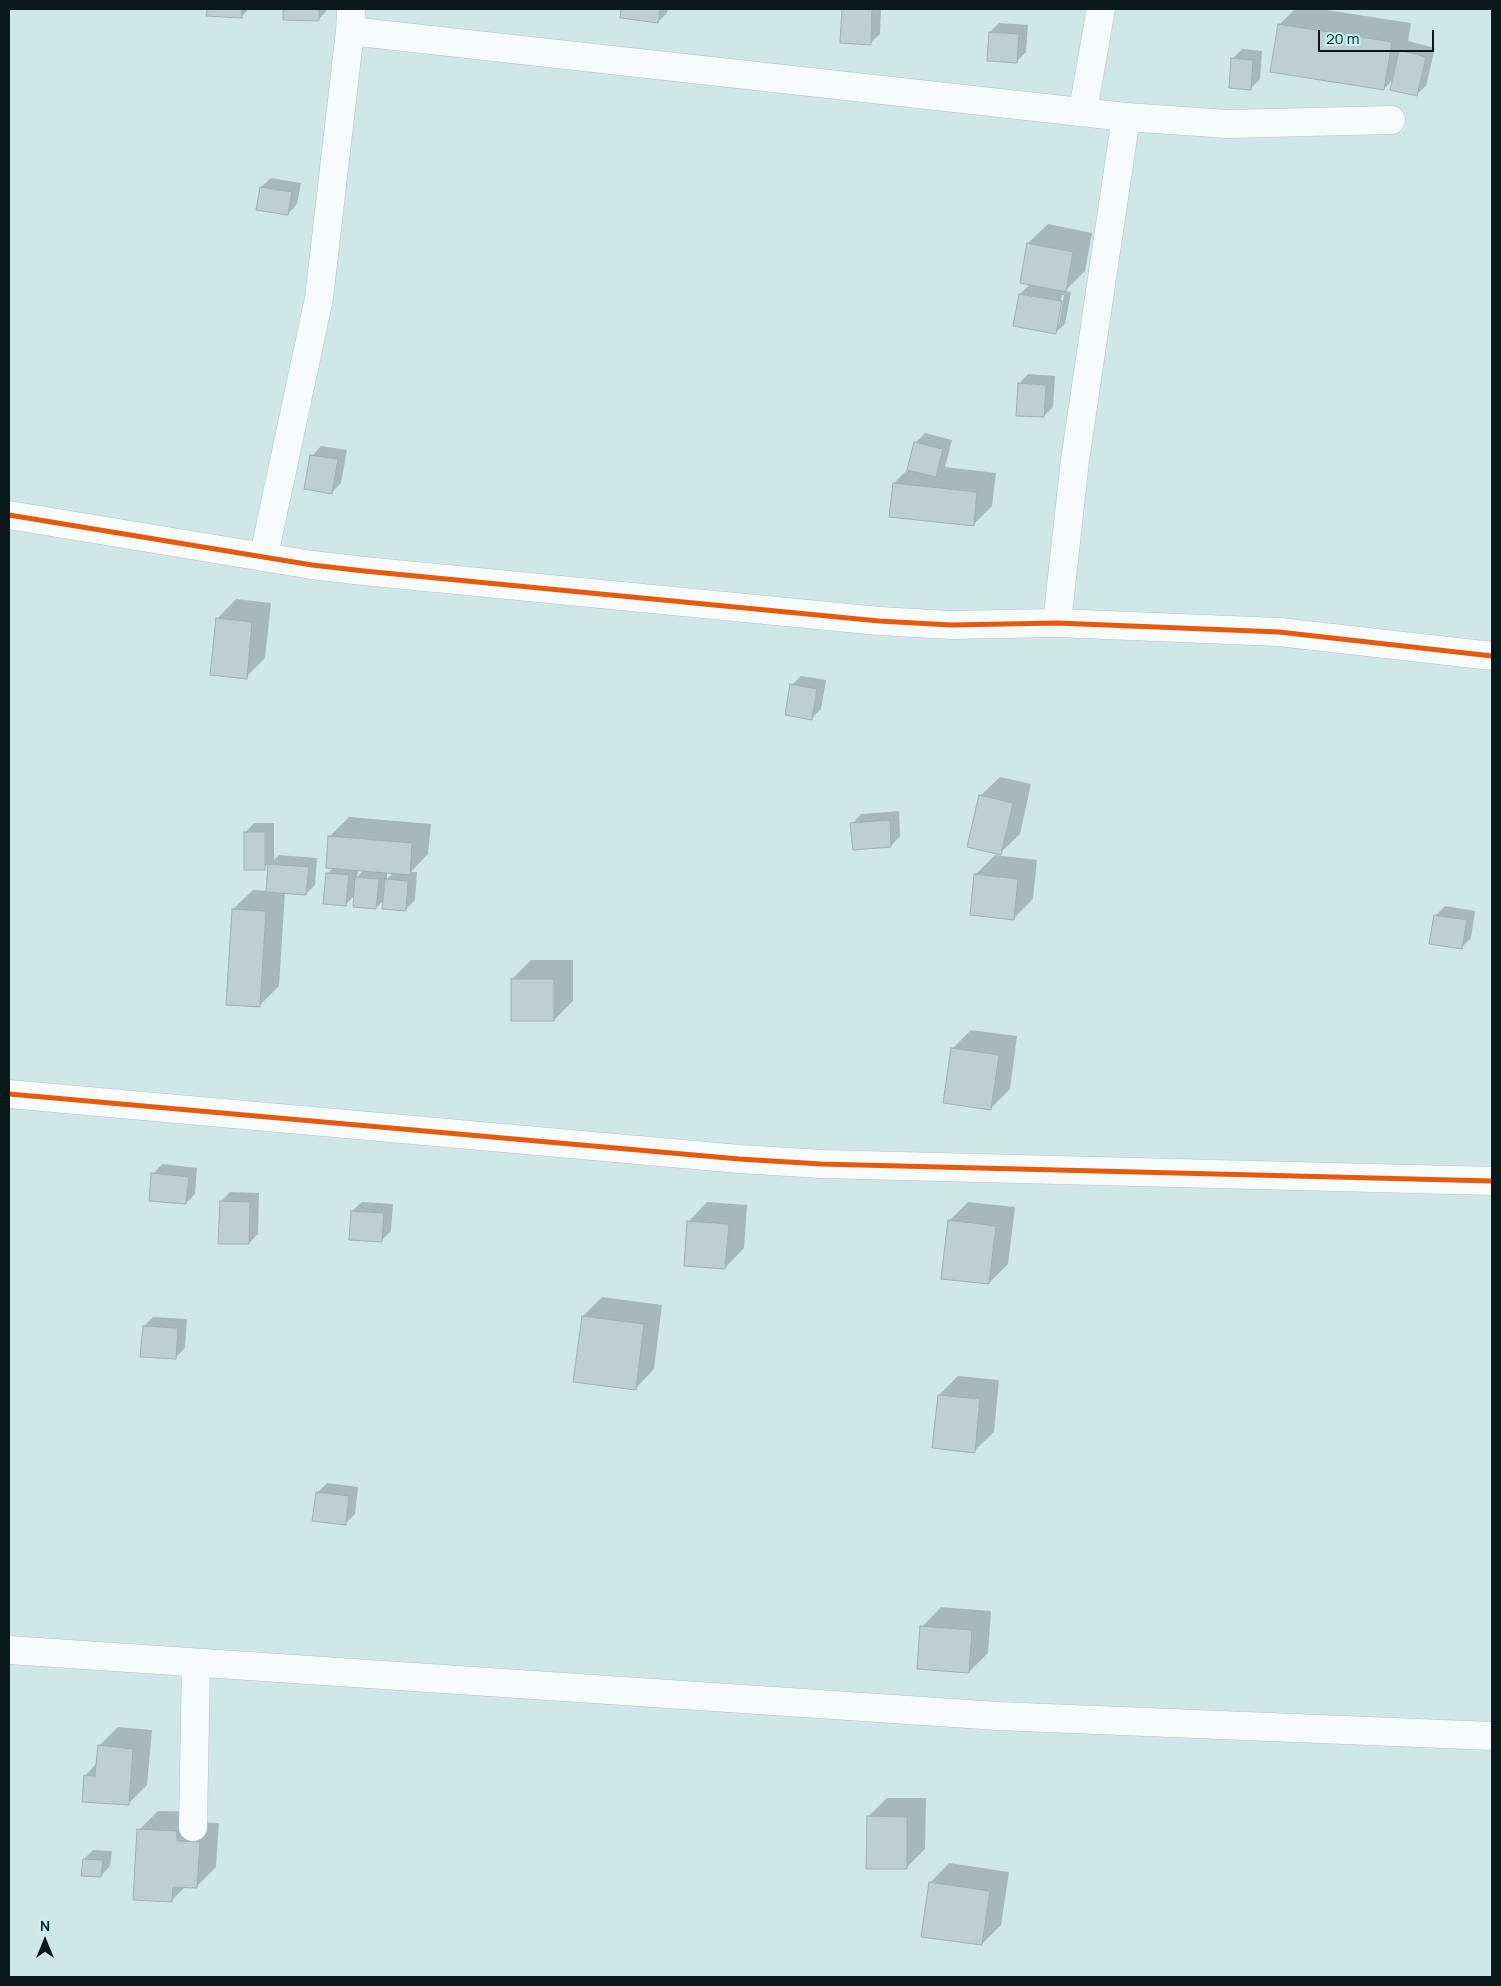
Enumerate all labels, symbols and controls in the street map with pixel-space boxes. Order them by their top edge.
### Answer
scale bar [1321,20,1437,52]
text: 20 m [1326,28,1359,49]
north arrow [20,1916,70,1966]
text: N [40,1916,50,1935]

